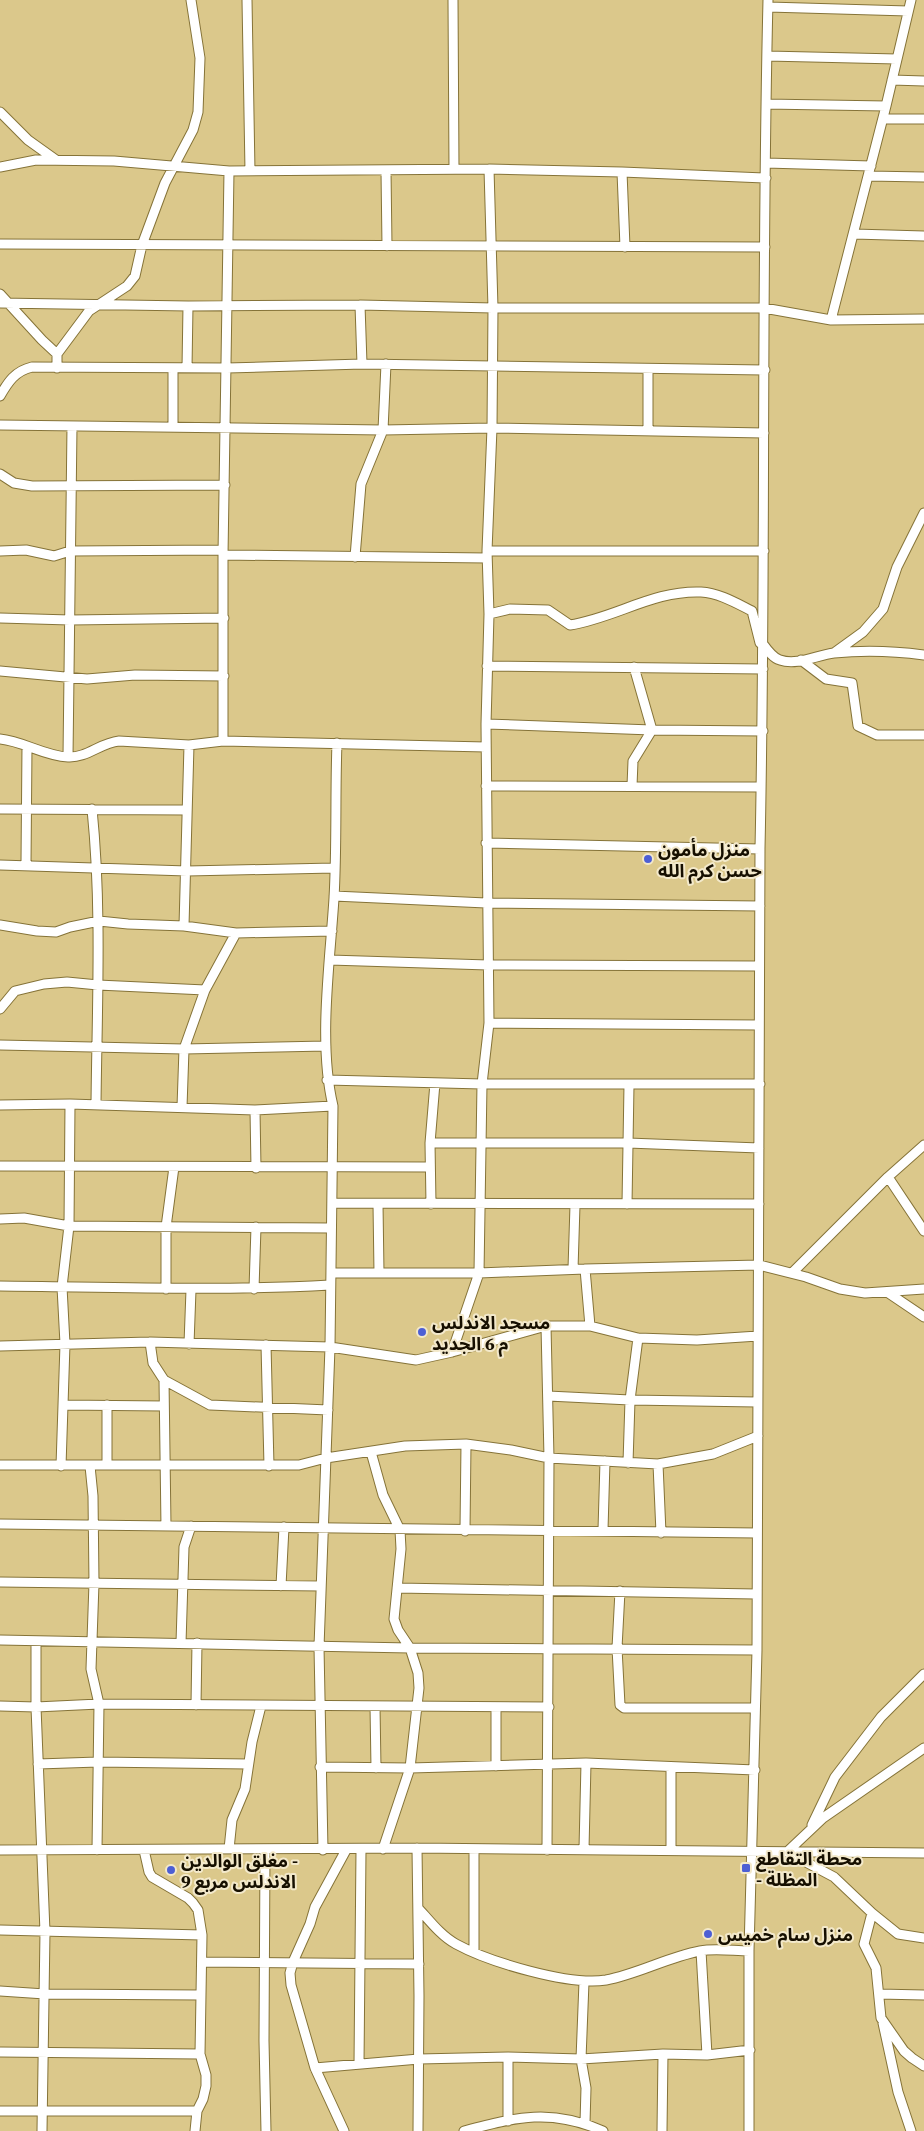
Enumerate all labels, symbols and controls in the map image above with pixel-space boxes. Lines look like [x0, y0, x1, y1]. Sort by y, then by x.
place label: منزل مأمون حسن كرم الله [658, 837, 762, 884]
marker: منزل مأمون حسن كرم الله [642, 853, 654, 865]
place label: مسجد الاندلس م 6 الجديد [432, 1310, 550, 1357]
marker: مسجد الاندلس م 6 الجديد [416, 1326, 428, 1338]
place label: محطة التقاطع - المظلة [756, 1846, 862, 1892]
place label: مغلق الوالدين - الاندلس مربع 9 [181, 1848, 298, 1895]
marker: محطة التقاطع - المظلة [740, 1862, 752, 1874]
marker: مغلق الوالدين - الاندلس مربع 9 [165, 1864, 177, 1876]
place label: منزل سام خميس [718, 1922, 853, 1948]
marker: منزل سام خميس [702, 1928, 714, 1940]

